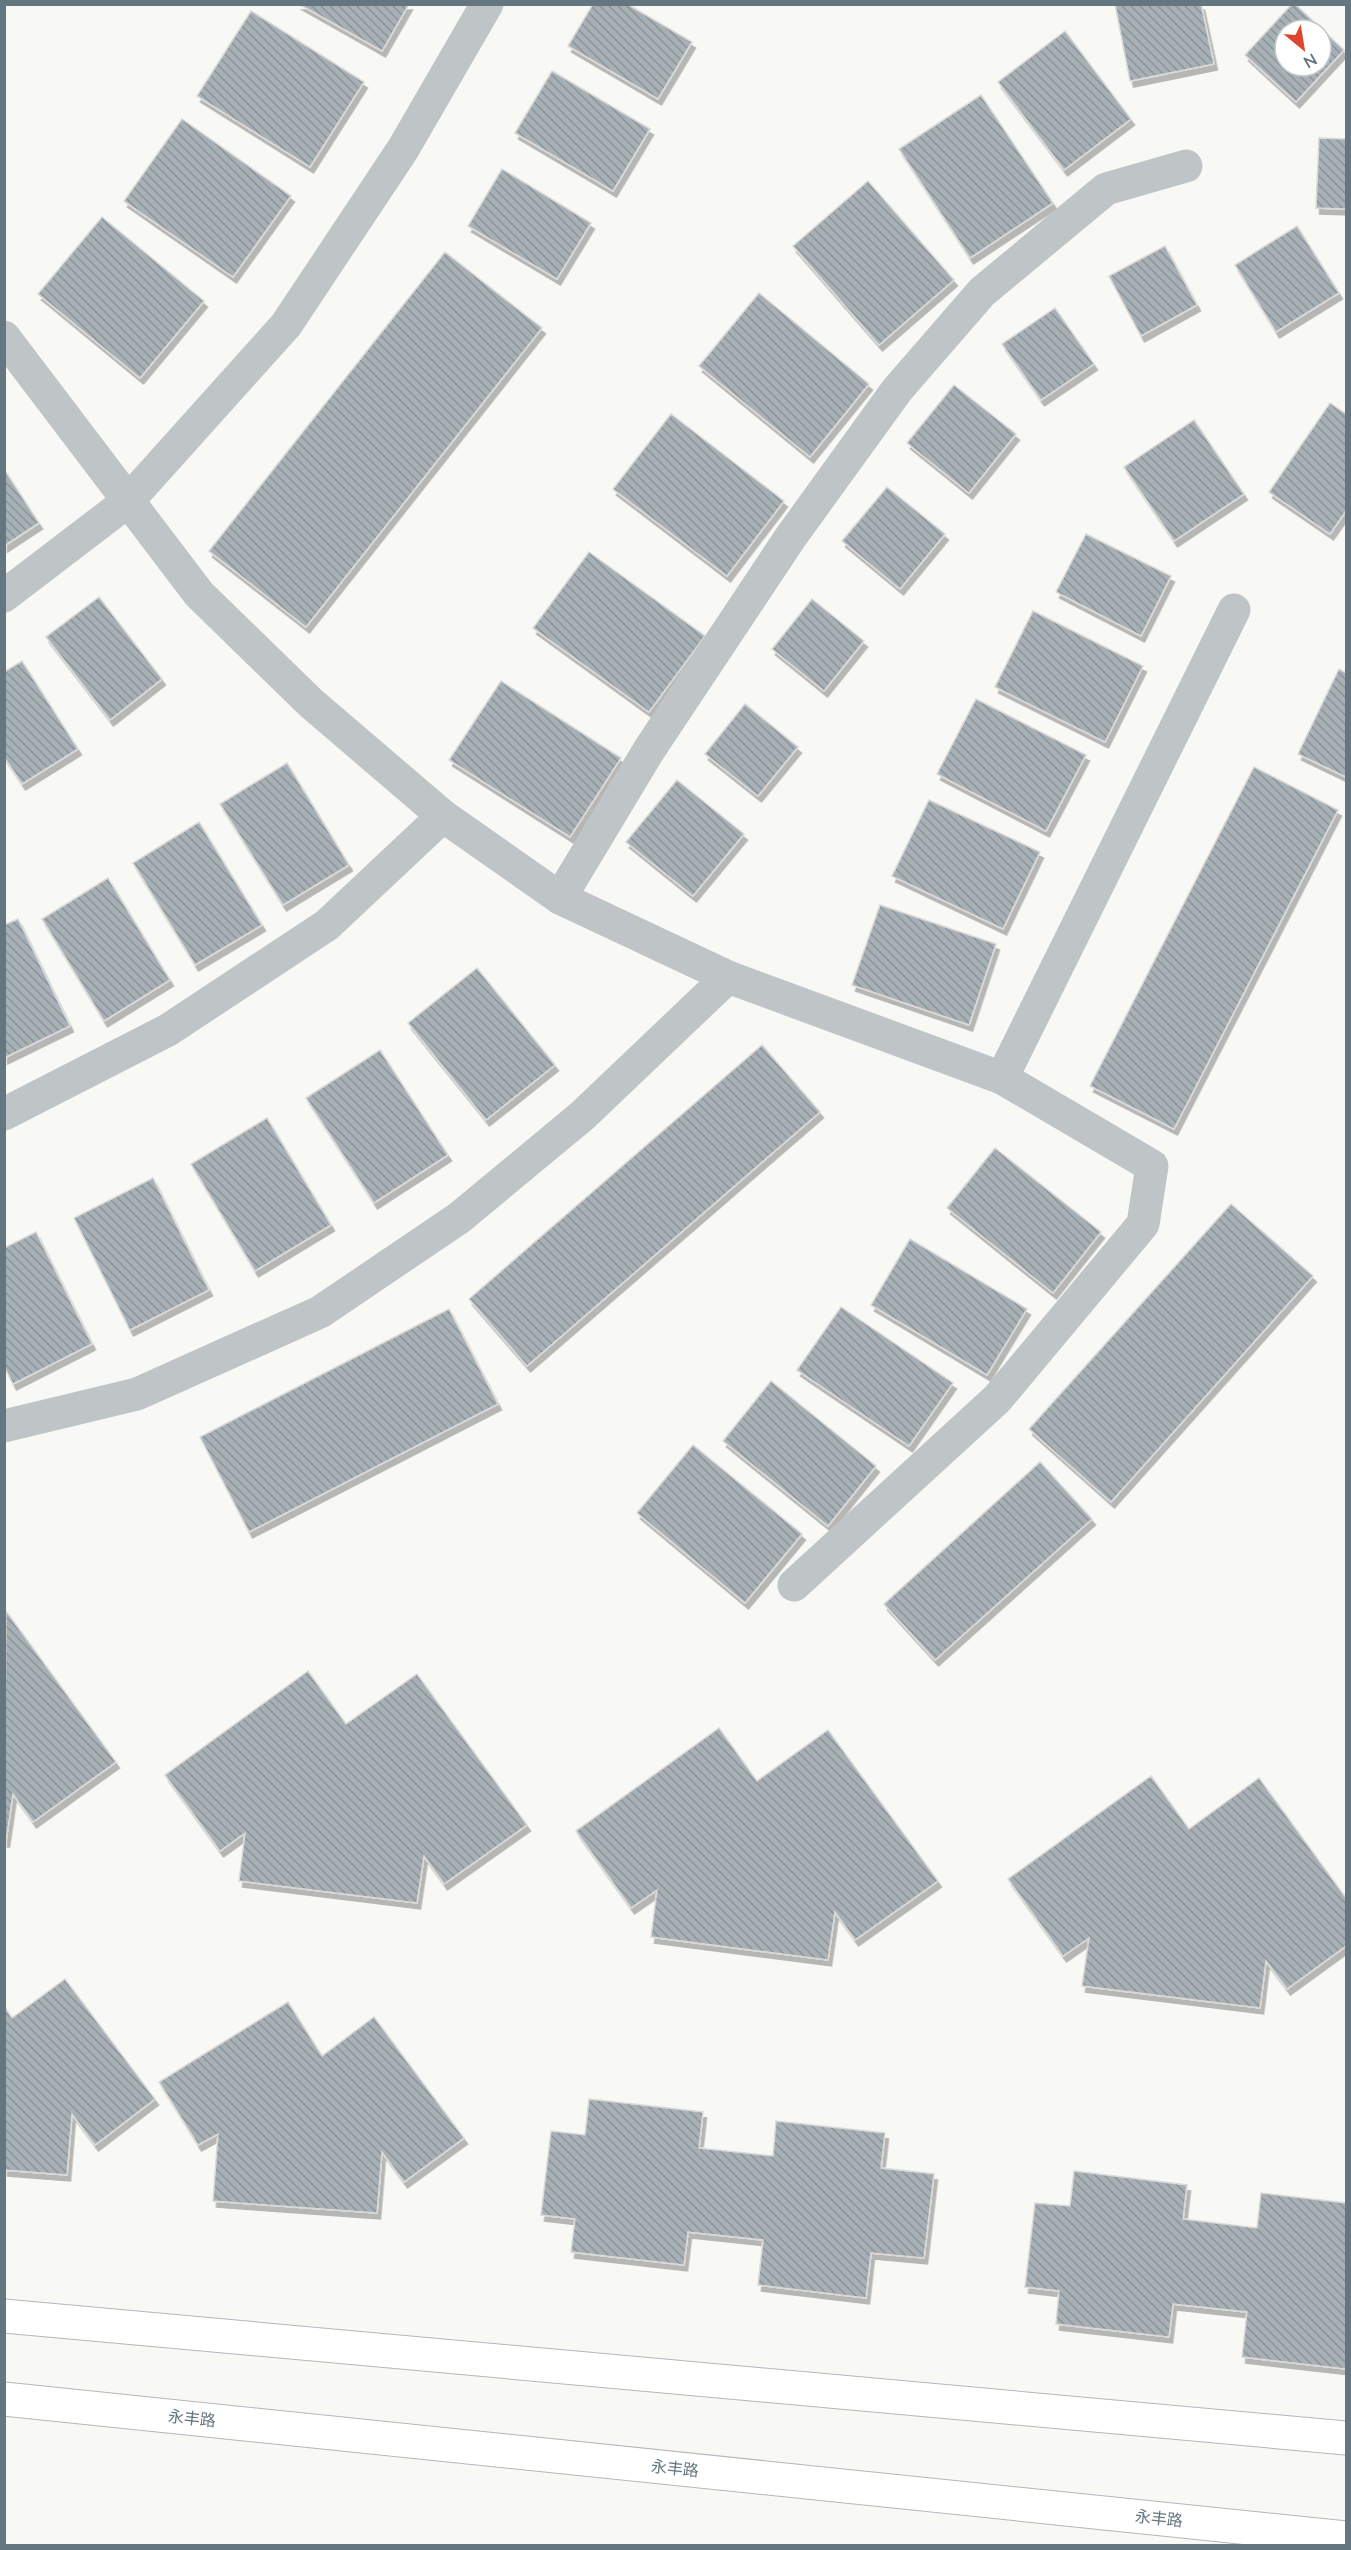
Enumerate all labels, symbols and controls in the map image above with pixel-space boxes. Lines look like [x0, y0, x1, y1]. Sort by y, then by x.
north arrow [1273, 18, 1333, 78]
text: N [1301, 50, 1321, 73]
street label: 永丰路 [167, 2406, 217, 2429]
street label: 永丰路 [650, 2456, 700, 2479]
street label: 永丰路 [1134, 2506, 1184, 2529]

